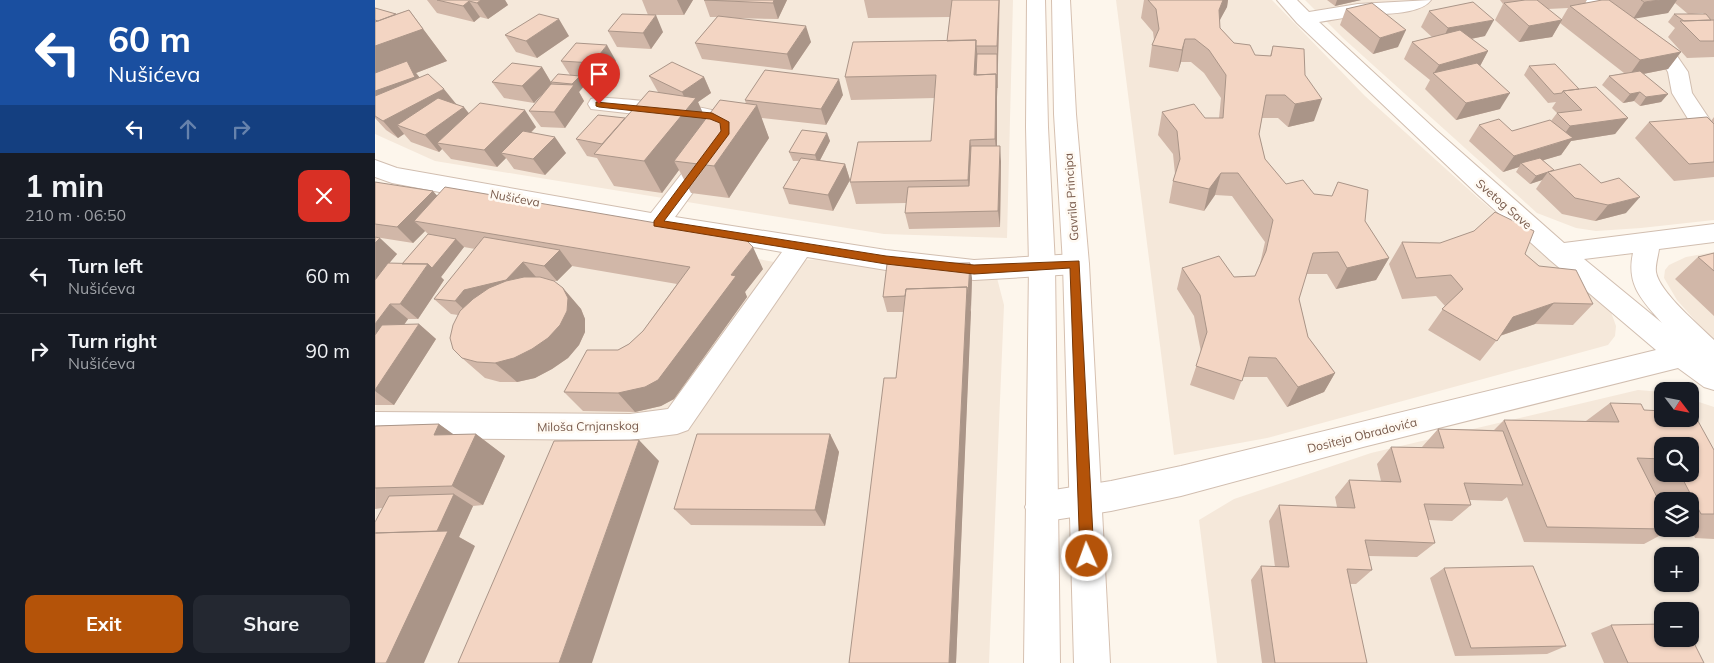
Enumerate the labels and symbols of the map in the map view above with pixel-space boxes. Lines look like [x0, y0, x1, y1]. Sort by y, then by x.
pin [578, 53, 620, 104]
street label: Gavrila Principa [1060, 153, 1082, 241]
street label: Svetog Save [1473, 176, 1535, 232]
street label: Nušićeva [489, 186, 541, 210]
north arrow [1654, 382, 1699, 428]
street label: Dositeja Obradovića [1305, 414, 1419, 456]
street label: Miloša Crnjanskog [537, 418, 639, 434]
position arrow [1060, 529, 1112, 581]

